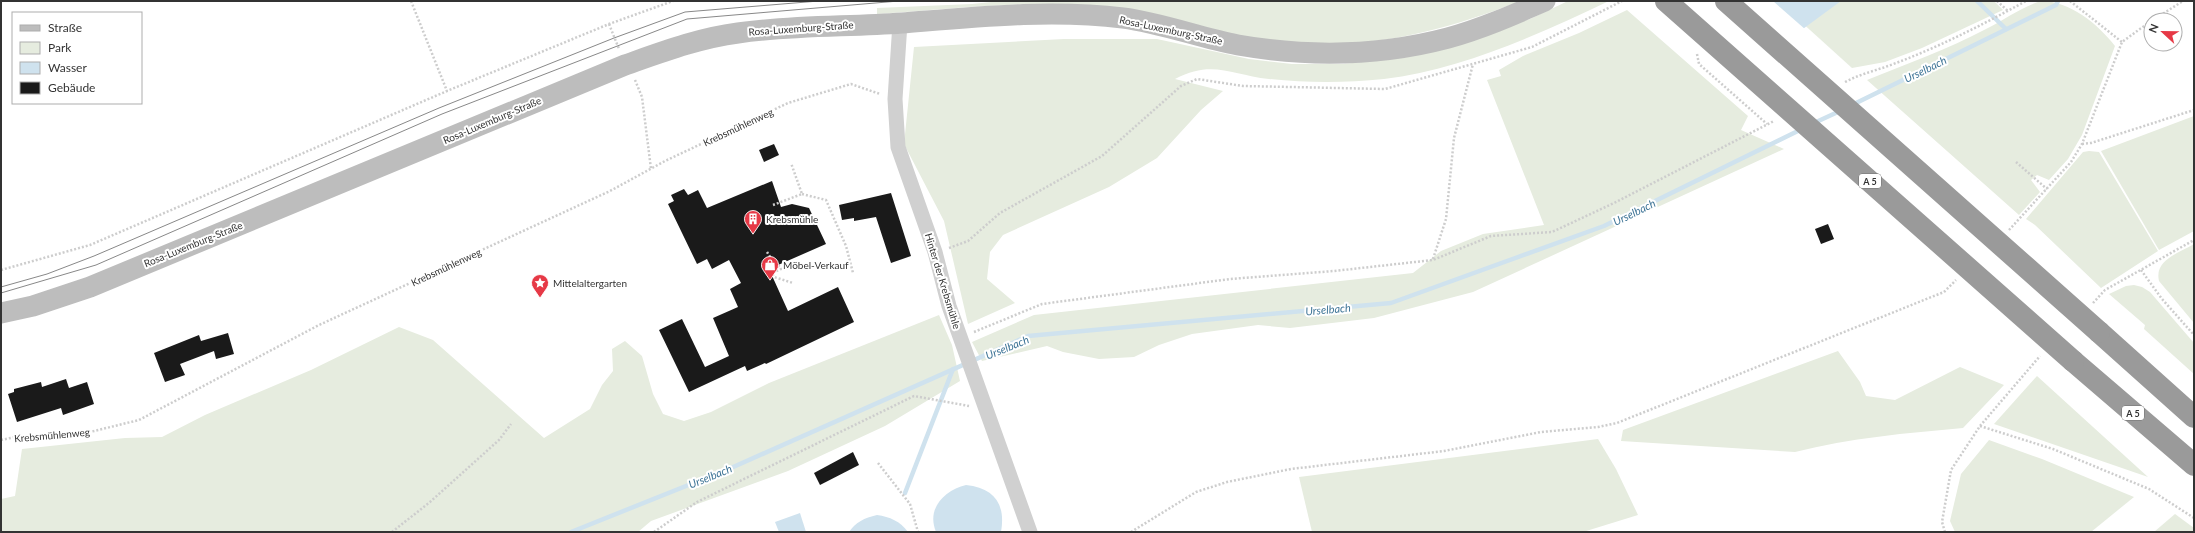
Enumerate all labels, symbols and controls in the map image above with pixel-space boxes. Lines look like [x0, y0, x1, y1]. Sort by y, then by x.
legend [12, 12, 142, 104]
north arrow [2143, 12, 2183, 52]
street label: Rosa-Luxemburg-Straße [1118, 13, 1224, 47]
street label: Rosa-Luxemburg-Straße [748, 18, 854, 38]
text: Straße [48, 20, 82, 35]
text: N [2146, 22, 2161, 34]
text: Park [48, 40, 72, 55]
water label: Urselbach [1902, 53, 1948, 85]
text: Wasser [48, 60, 87, 75]
text: Gebäude [48, 80, 95, 95]
street label: Rosa-Luxemburg-Straße [441, 94, 543, 146]
street label: Krebsmühlenweg [701, 105, 775, 149]
road number: A 5 [1859, 174, 1881, 188]
water label: Urselbach [1611, 196, 1657, 228]
building icon: Krebsmühle [743, 209, 763, 234]
place label: Krebsmühle [766, 213, 818, 225]
street label: Rosa-Luxemburg-Straße [142, 219, 244, 269]
street label: Hinter der Krebsmühle [923, 232, 963, 330]
street label: Krebsmühlenweg [409, 245, 483, 289]
shop icon: Möbel-Verkauf [760, 255, 780, 280]
place label: Möbel-Verkauf [783, 259, 849, 271]
place icon: Mittelaltergarten [530, 273, 550, 298]
place label: Mittelaltergarten [553, 277, 627, 289]
water label: Urselbach [1305, 301, 1351, 317]
water label: Urselbach [983, 332, 1031, 362]
road number: A 5 [2122, 406, 2144, 420]
street label: Krebsmühlenweg [14, 426, 90, 444]
water label: Urselbach [686, 461, 734, 491]

